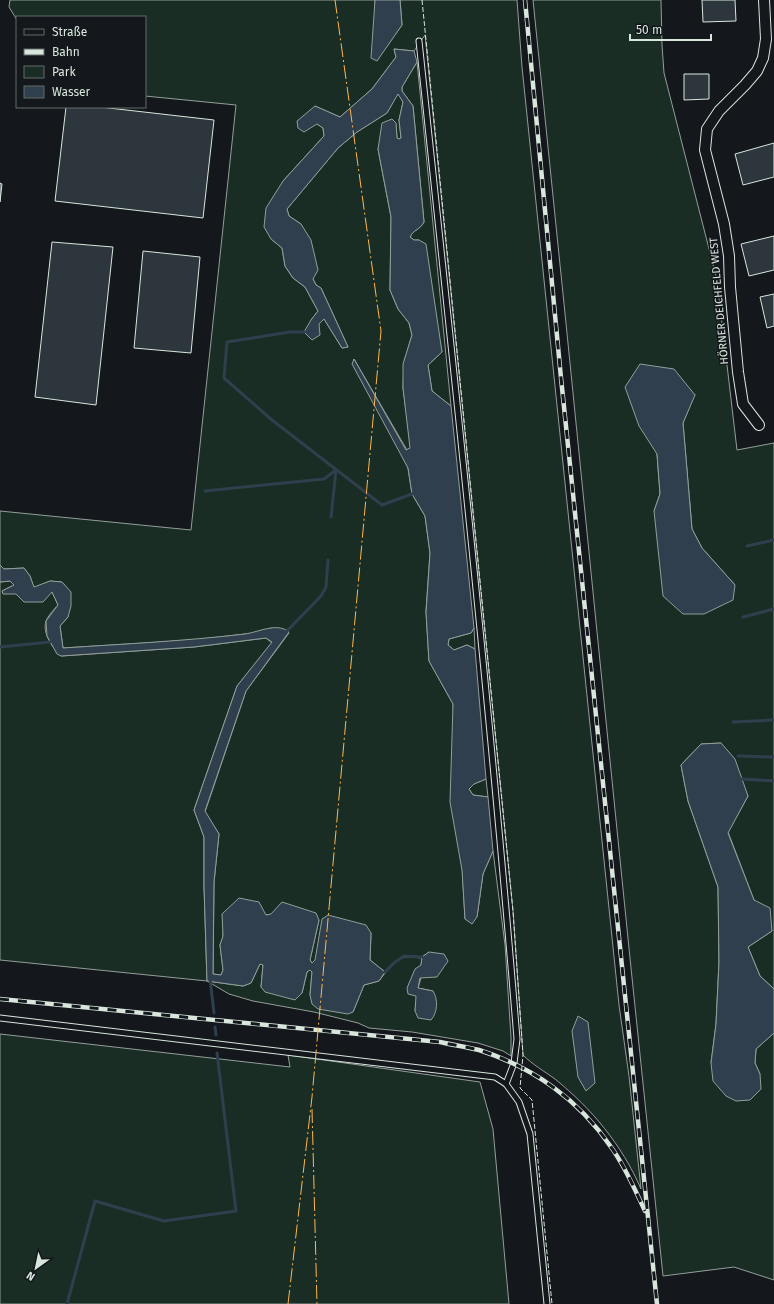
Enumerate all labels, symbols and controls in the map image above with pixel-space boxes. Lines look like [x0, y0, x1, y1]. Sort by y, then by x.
legend [16, 16, 146, 108]
scale bar [630, 16, 711, 42]
text: 50 m [636, 23, 662, 37]
text: Straße [52, 25, 87, 39]
text: Bahn [52, 45, 80, 59]
text: Park [52, 65, 76, 79]
text: Wasser [52, 85, 91, 99]
street label: HÖRNER DEICHFELD WEST [706, 237, 731, 365]
north arrow [16, 1248, 56, 1288]
text: N [24, 1269, 37, 1283]

